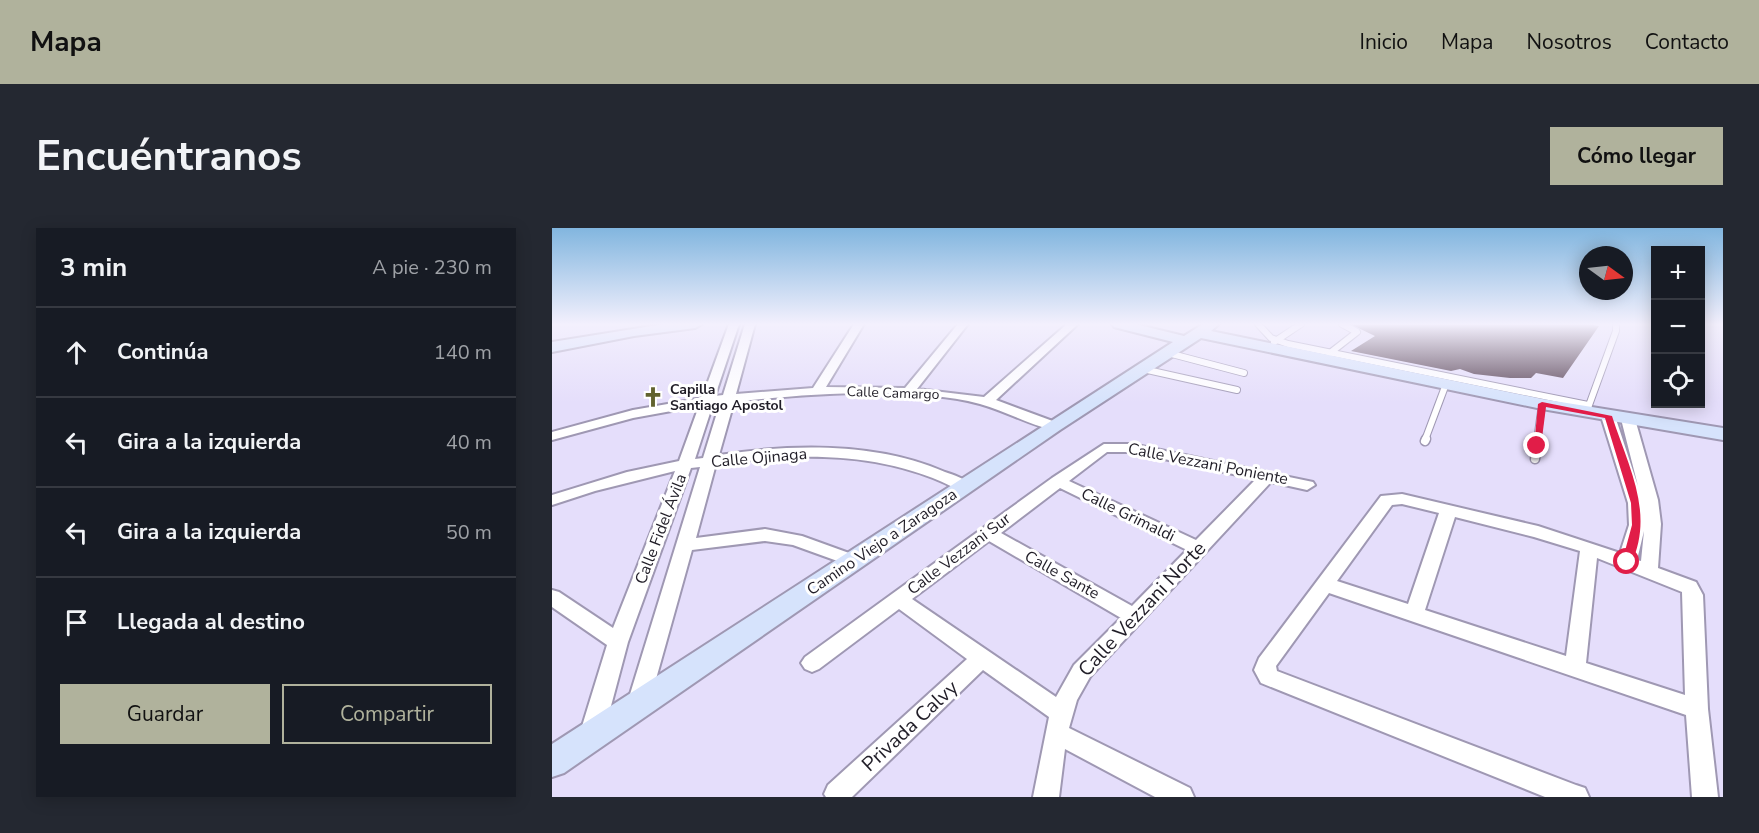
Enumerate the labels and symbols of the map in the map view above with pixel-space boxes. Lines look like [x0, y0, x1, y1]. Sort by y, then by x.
north arrow [1579, 246, 1633, 300]
place label: Capilla Santiago Apostol [670, 380, 784, 415]
street label: Calle Camargo [846, 382, 940, 404]
church icon: Capilla Santiago Apostol [641, 385, 665, 409]
route end [1523, 432, 1549, 458]
street label: Calle Vezzani Poniente [1126, 438, 1290, 490]
street label: Calle Ojinaga [710, 443, 808, 473]
street label: Calle Fidel Ávila [630, 471, 692, 587]
street label: Camino Viejo a Zaragoza [802, 483, 962, 601]
street label: Calle Grimaldi [1077, 483, 1179, 547]
street label: Calle Vezzani Sur [903, 508, 1015, 600]
street label: Calle Vezzani Norte [1072, 536, 1212, 682]
street label: Calle Sante [1021, 545, 1103, 605]
route start [1613, 548, 1639, 574]
street label: Privada Calvy [856, 674, 965, 778]

